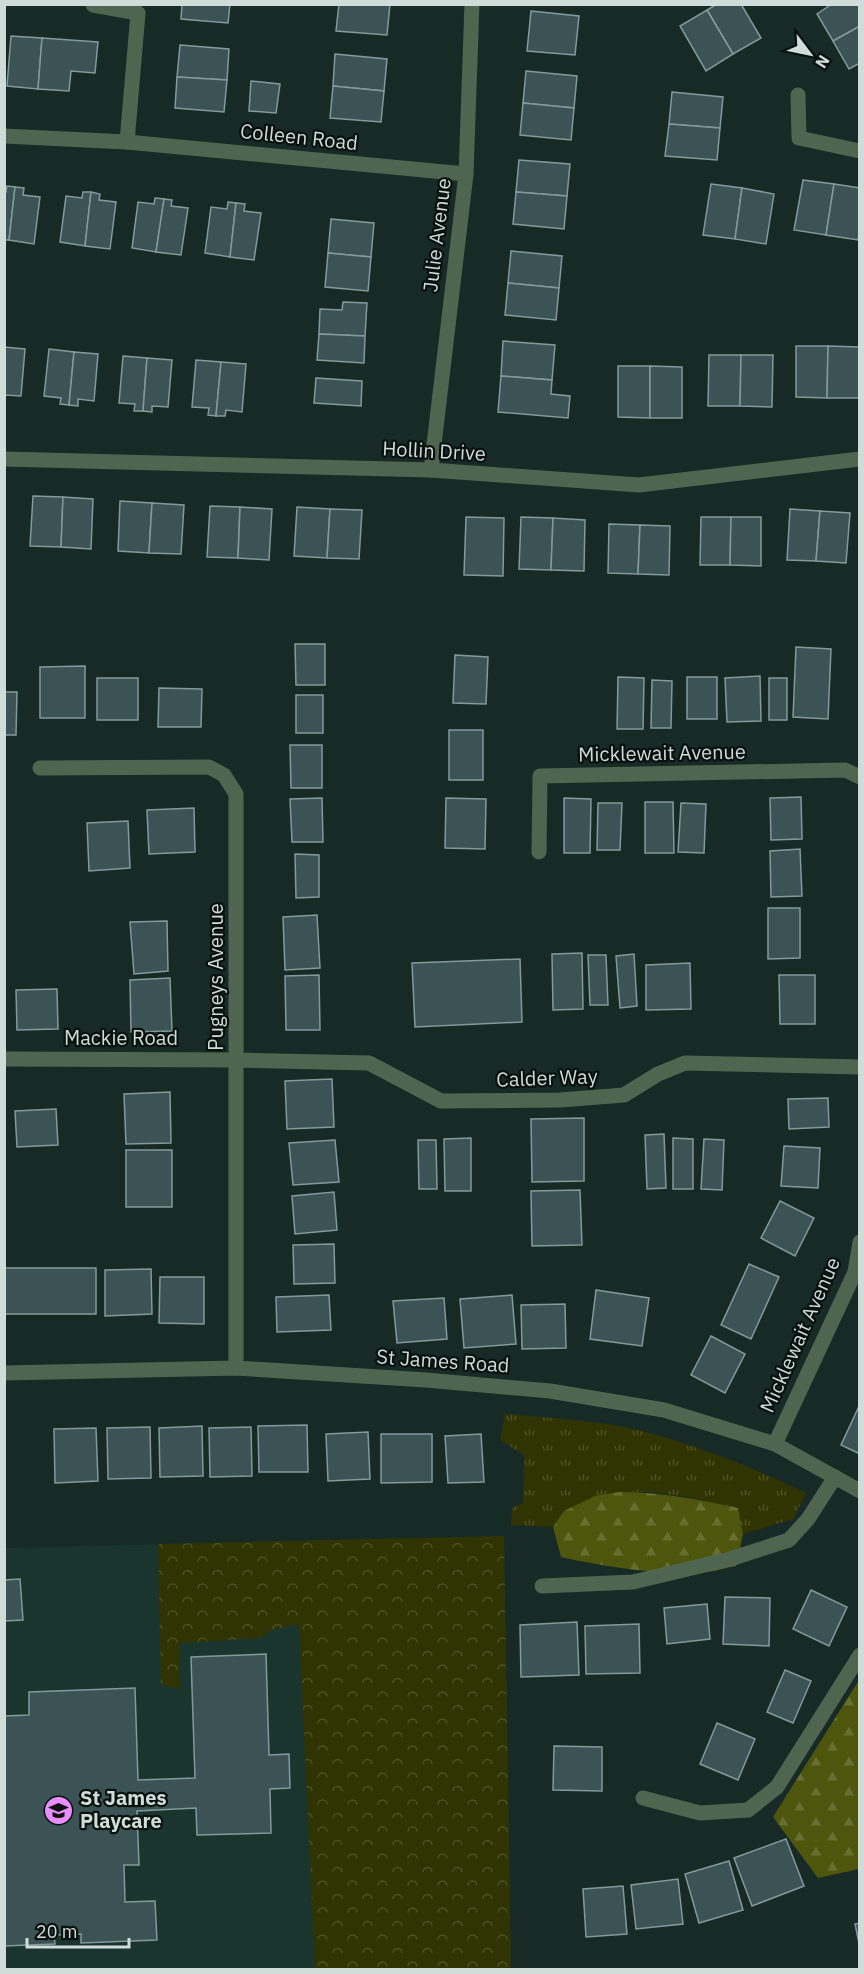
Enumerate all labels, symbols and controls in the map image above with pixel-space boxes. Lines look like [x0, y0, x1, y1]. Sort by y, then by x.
north arrow [780, 24, 840, 84]
text: N [811, 52, 834, 72]
street label: Colleen Road [239, 117, 359, 156]
street label: Julie Avenue [416, 176, 457, 293]
street label: Hollin Drive [382, 434, 486, 467]
street label: Micklewait Avenue [578, 738, 746, 767]
street label: Pugneys Avenue [202, 903, 229, 1051]
street label: Mackie Road [64, 1024, 178, 1051]
street label: Calder Way [496, 1062, 598, 1093]
street label: Micklewait Avenue [753, 1253, 846, 1417]
street label: St James Road [376, 1342, 510, 1379]
place label: St James Playcare [80, 1784, 167, 1834]
school or university icon: St James Playcare [43, 1794, 75, 1826]
scale bar [27, 1911, 129, 1949]
text: 20 m [36, 1920, 78, 1943]

